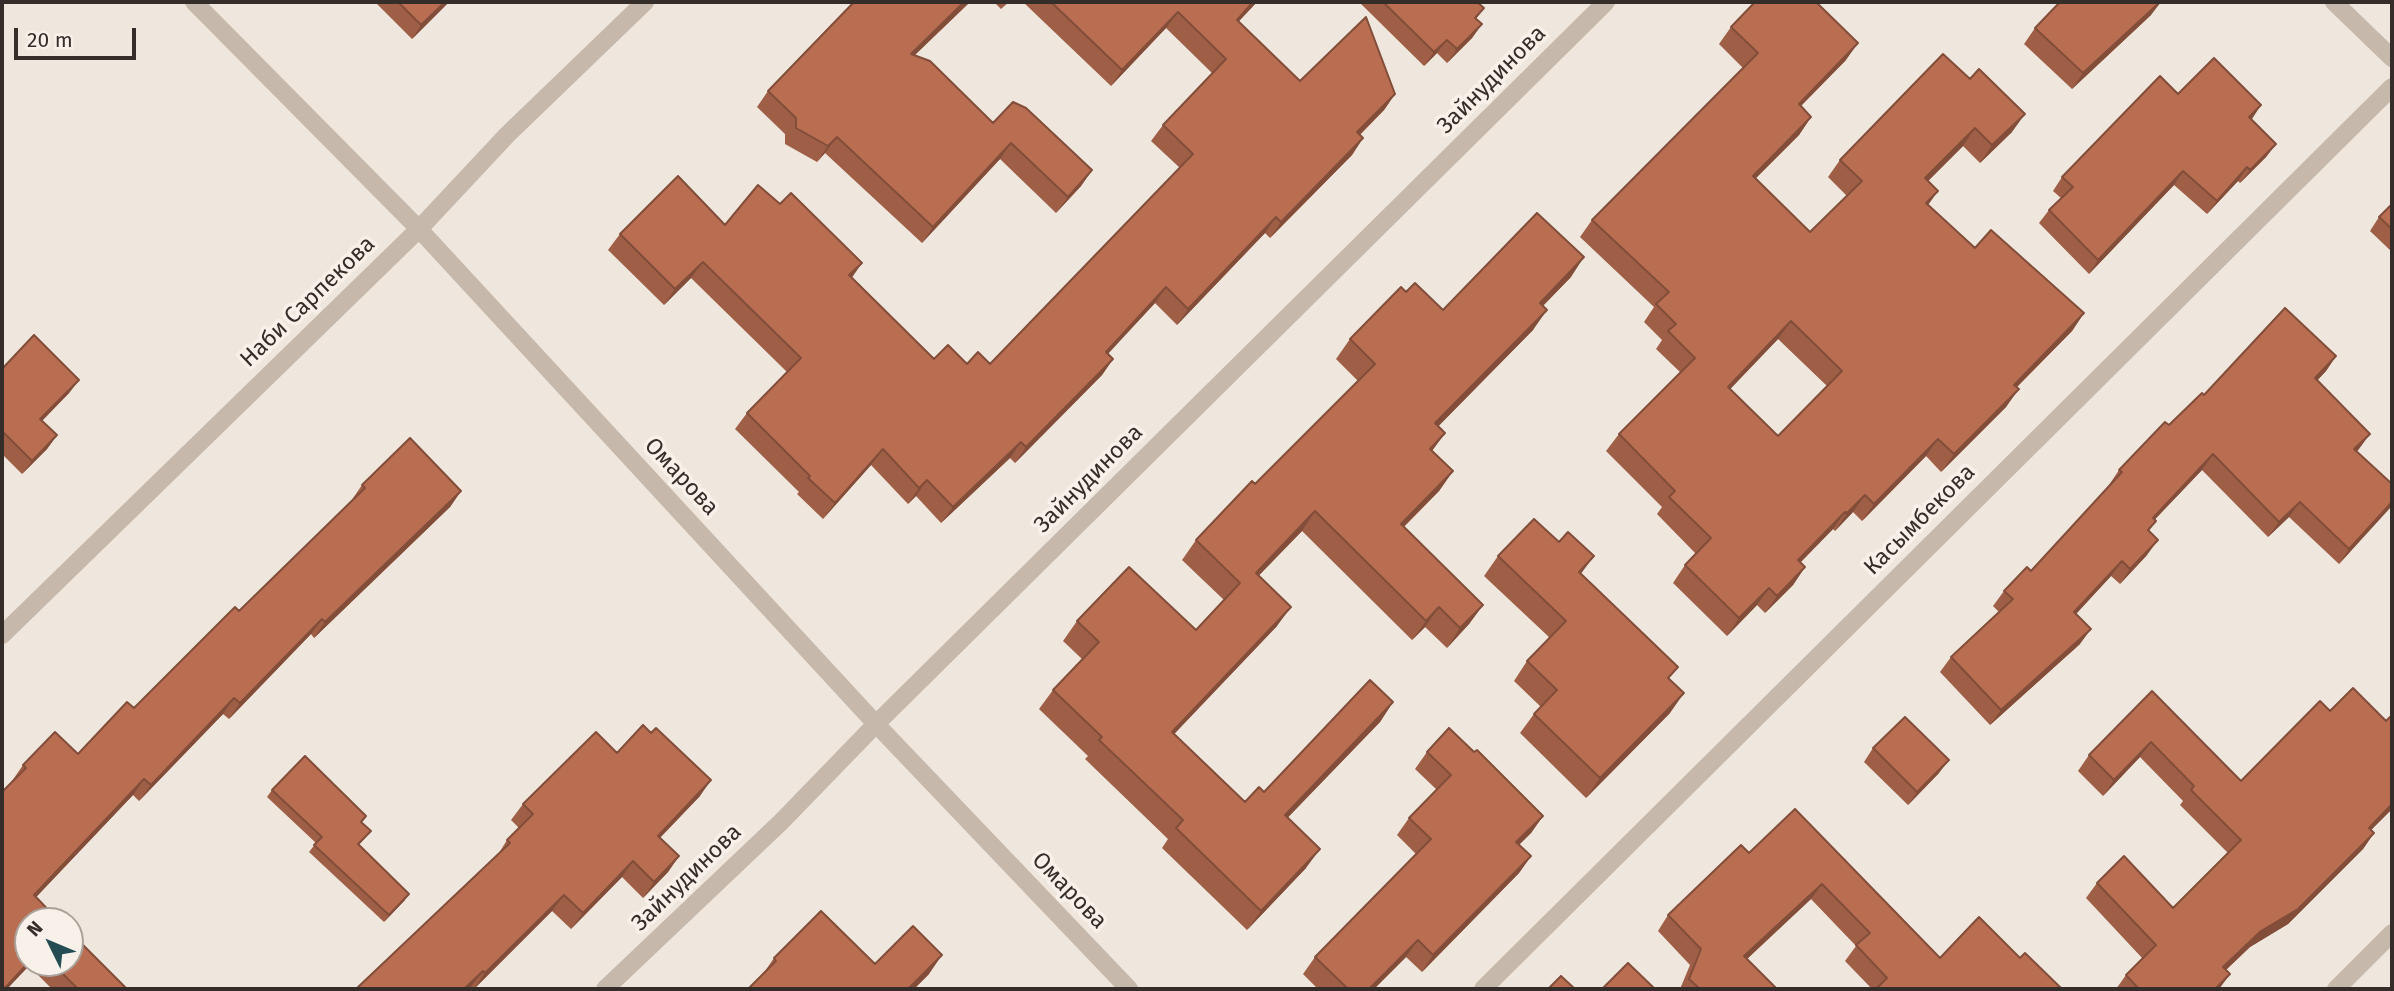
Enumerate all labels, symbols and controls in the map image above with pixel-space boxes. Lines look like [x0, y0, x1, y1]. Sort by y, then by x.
scale bar [18, 14, 140, 58]
street label: Зайнудинова [1432, 20, 1552, 140]
text: 20 m [27, 27, 73, 53]
street label: Наби Сарпекова [235, 231, 381, 373]
street label: Зайнудинова [1029, 419, 1149, 539]
street label: Омарова [638, 432, 724, 522]
street label: Касымбекова [1859, 459, 1981, 581]
street label: Зайнудинова [626, 819, 748, 937]
street label: Омарова [1026, 847, 1112, 935]
north arrow [14, 907, 84, 977]
text: N [22, 916, 47, 941]

